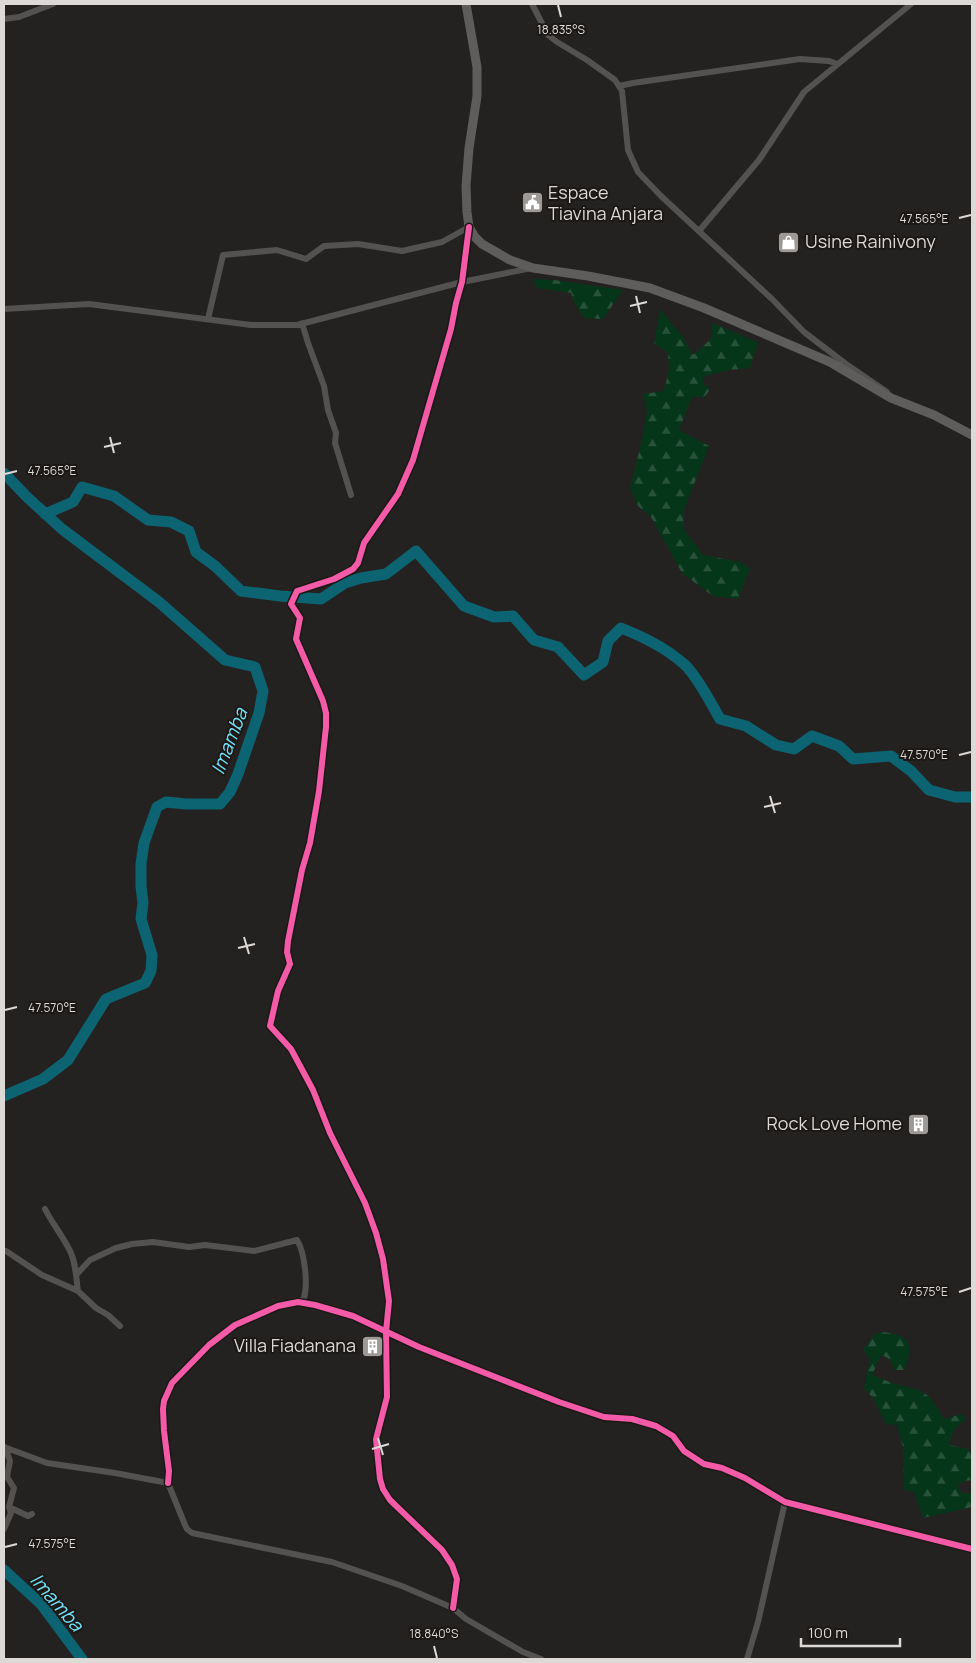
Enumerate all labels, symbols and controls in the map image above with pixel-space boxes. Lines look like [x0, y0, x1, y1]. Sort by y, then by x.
text: 18.835°S [537, 21, 585, 38]
place label: Espace Tiavina Anjara [548, 180, 663, 225]
public building icon: Espace Tiavina Anjara [520, 191, 544, 215]
text: 47.565°E [900, 210, 949, 227]
place label: Usine Rainivony [805, 229, 936, 253]
shop icon: Usine Rainivony [777, 230, 801, 254]
text: 47.565°E [28, 462, 77, 479]
water label: Imamba [204, 703, 254, 778]
text: 47.570°E [900, 746, 948, 763]
text: 47.570°E [28, 999, 76, 1016]
place label: Rock Love Home [766, 1111, 902, 1135]
building icon: Rock Love Home [906, 1112, 930, 1136]
text: 47.575°E [900, 1283, 948, 1300]
place label: Villa Fiadanana [234, 1333, 356, 1357]
building icon: Villa Fiadanana [360, 1334, 384, 1358]
text: 47.575°E [28, 1535, 76, 1552]
water label: Imamba [25, 1567, 90, 1638]
scale bar [801, 1616, 900, 1648]
text: 100 m [808, 1622, 848, 1643]
text: 18.840°S [410, 1625, 458, 1642]

